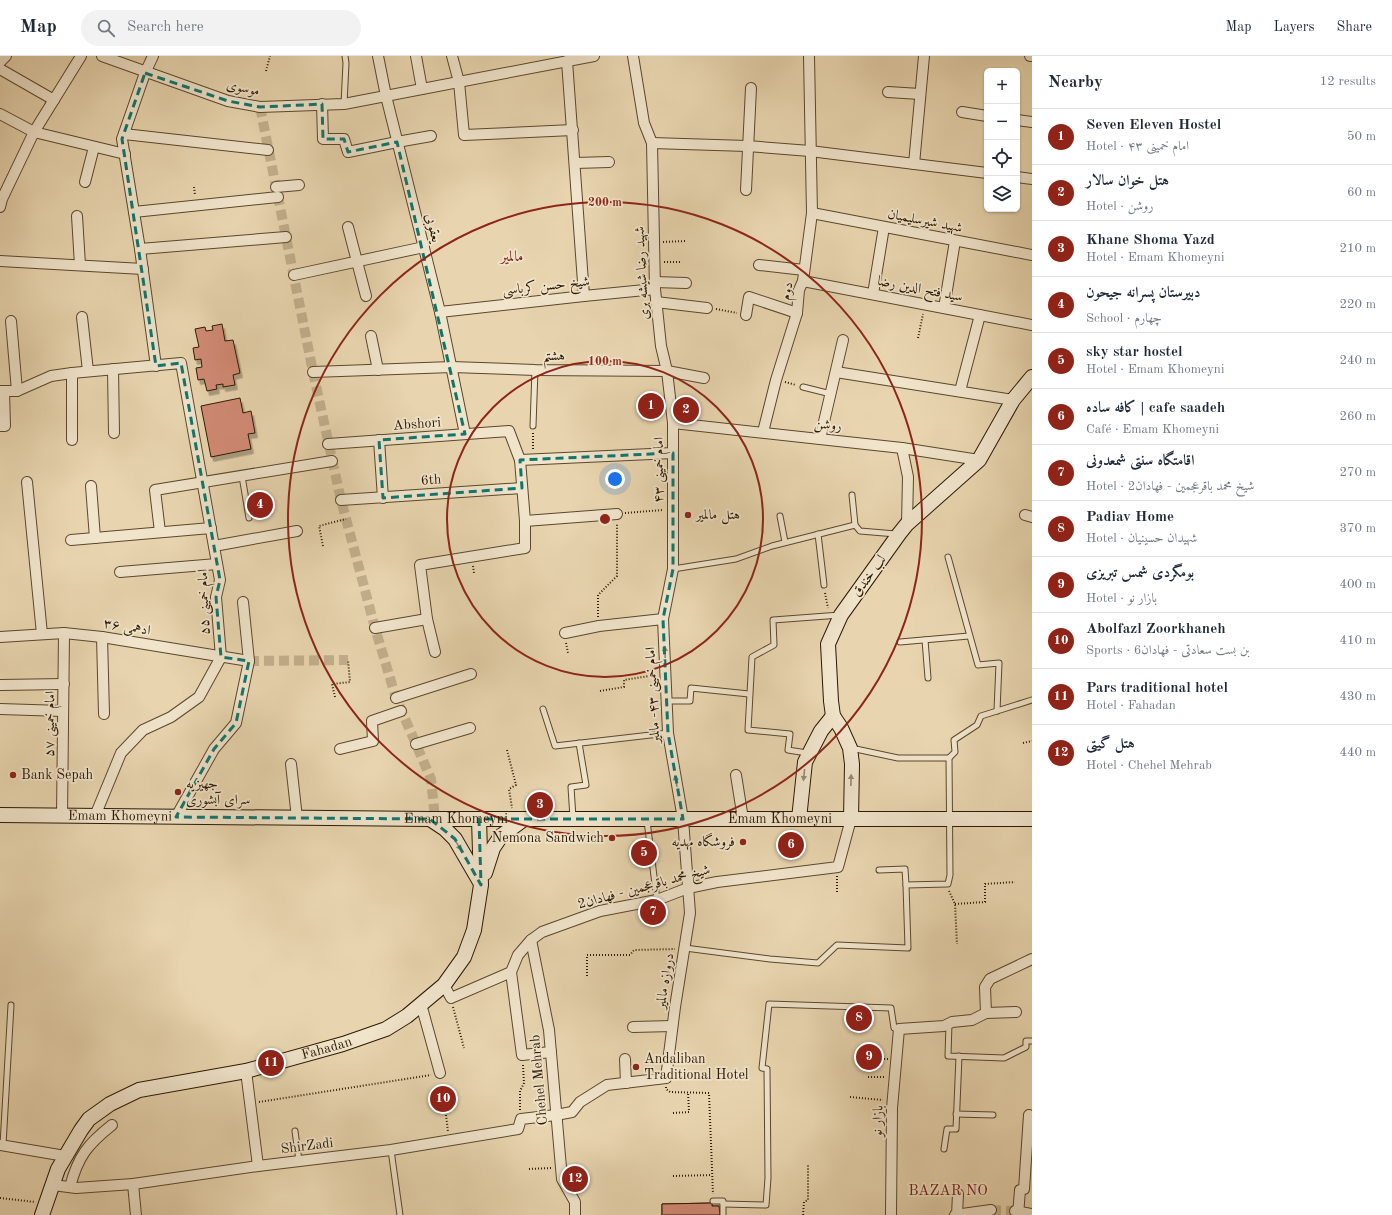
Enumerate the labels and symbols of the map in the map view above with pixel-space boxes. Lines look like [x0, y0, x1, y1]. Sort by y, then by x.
street label: موسوی [225, 78, 261, 99]
text: 200 m [588, 197, 622, 209]
street label: شهید شیرسلیمیان [886, 207, 964, 237]
street label: یعقوبی [421, 212, 444, 246]
street label: شهید رضا شیشه بری [633, 226, 653, 320]
district label: مالمیر [499, 250, 523, 265]
street label: شیخ حسن کرباسی [502, 273, 591, 303]
street label: سید فتح الدین رضا [875, 274, 964, 309]
street label: دوم [779, 281, 800, 302]
street label: هشتم [543, 349, 565, 369]
text: 100 m [588, 356, 622, 368]
pin: 1 [638, 391, 664, 421]
pin: 2 [673, 395, 699, 425]
street label: Abshori [393, 415, 442, 433]
street label: روشن [813, 417, 843, 435]
street label: امام خمینی ۴۳ [652, 437, 671, 503]
your location [605, 469, 625, 489]
street label: 6th [420, 472, 442, 488]
pin: 4 [247, 490, 273, 520]
place label: هتل مالمير [694, 508, 740, 525]
marker: هتل مالمير [683, 510, 693, 520]
centre of rings [598, 512, 612, 526]
street label: لب خندق [849, 553, 890, 601]
street label: امام خمینی ۵۵ [196, 569, 217, 635]
street label: ادهمی ۳۶ [102, 616, 151, 640]
street label: امام خمینی ۴۳- مالمیر [643, 646, 668, 746]
one-way arrow [661, 646, 668, 658]
street label: امام خمینی ۵۷ [42, 691, 63, 757]
place label: Bank Sepah [21, 768, 94, 782]
one-way arrow [800, 769, 807, 781]
marker: Bank Sepah [8, 770, 18, 780]
one-way arrow [848, 774, 855, 786]
one-way arrow [673, 775, 679, 787]
place label: جهیزیه سرای آبشوری [186, 777, 250, 809]
marker: جهیزیه سرای آبشوری [173, 787, 183, 797]
pin: 3 [527, 790, 553, 820]
street label: Emam Khomeyni [68, 809, 172, 824]
street label: Emam Khomeyni [404, 812, 508, 826]
street label: Emam Khomeyni [728, 812, 832, 826]
pin: 6 [778, 830, 804, 860]
place label: Nemona Sandwich [491, 831, 604, 845]
place label: فروشگاه مهدیه [671, 832, 735, 851]
marker: Nemona Sandwich [607, 833, 617, 843]
marker: فروشگاه مهدیه [738, 837, 748, 847]
pin: 5 [631, 838, 657, 868]
one-way arrow [454, 840, 462, 850]
street label: شیخ محمد باقرعجمین - فهادان2 [576, 863, 713, 916]
pin: 7 [640, 897, 666, 927]
street label: دروازه مالمیر [653, 952, 677, 1012]
pin: 8 [846, 1003, 872, 1033]
street label: Fahadan [300, 1034, 354, 1062]
street label: Chehel Mehrab [528, 1034, 550, 1126]
pin: 9 [856, 1042, 882, 1072]
pin: 11 [258, 1048, 284, 1078]
place label: Andaliban Traditional Hotel [644, 1052, 749, 1082]
marker: Andaliban Traditional Hotel [631, 1062, 641, 1072]
pin: 10 [430, 1084, 456, 1114]
street label: بازار نو [870, 1105, 887, 1139]
street label: ShirZadi [280, 1136, 334, 1156]
pin: 12 [562, 1164, 588, 1194]
district label: BAZAR NO [908, 1184, 988, 1199]

